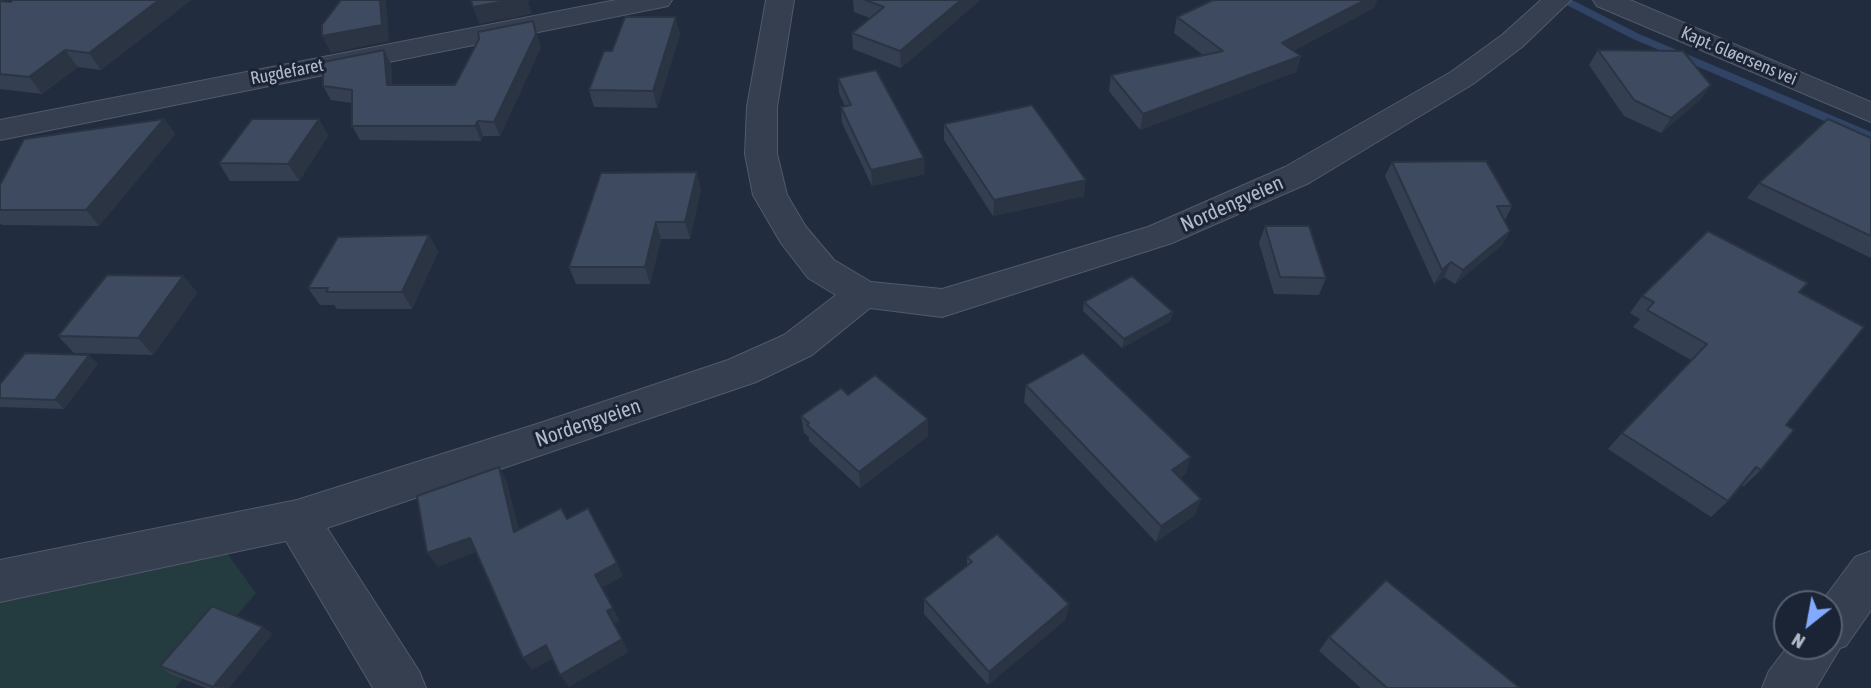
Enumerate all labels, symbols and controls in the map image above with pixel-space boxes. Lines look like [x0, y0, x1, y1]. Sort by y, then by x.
street label: Kapt. Gløersens vei [1678, 22, 1800, 90]
street label: Rugdefaret [249, 54, 325, 90]
street label: Nordengveien [1177, 170, 1287, 238]
street label: Nordengveien [532, 393, 644, 453]
north arrow [1773, 590, 1843, 660]
text: N [1788, 629, 1809, 654]

